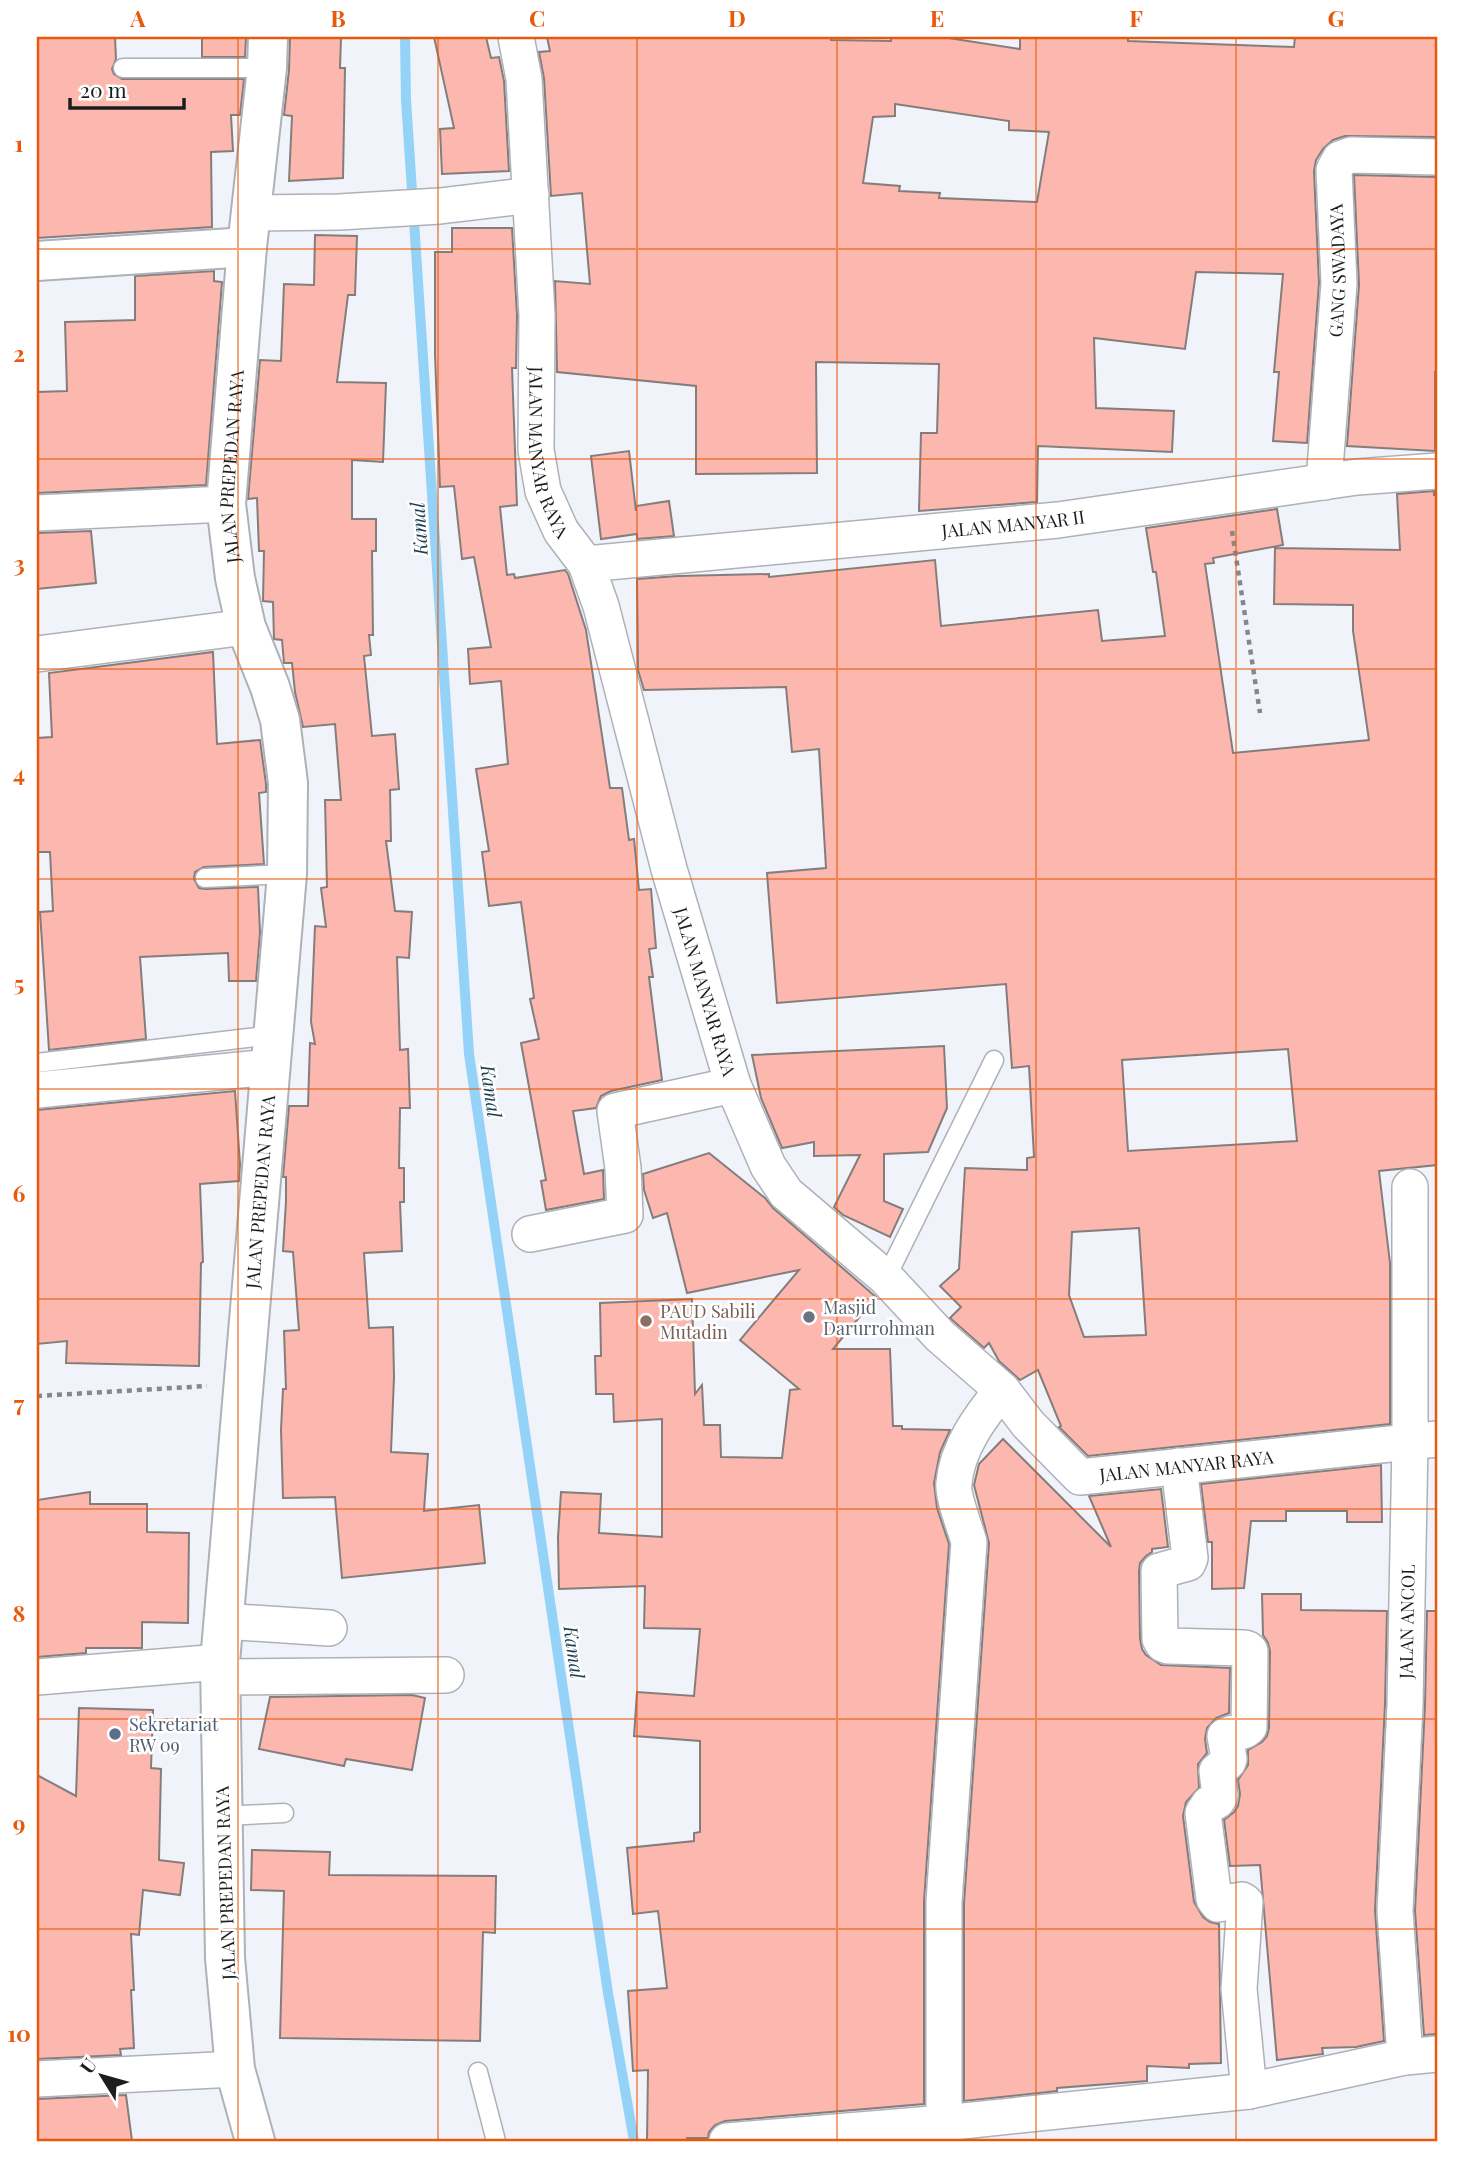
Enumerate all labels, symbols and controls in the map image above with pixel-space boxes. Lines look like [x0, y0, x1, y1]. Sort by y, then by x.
text: A [129, 2, 146, 33]
text: B [330, 2, 346, 33]
text: C [529, 2, 545, 33]
text: D [728, 2, 746, 33]
text: E [930, 2, 944, 33]
text: F [1129, 2, 1143, 33]
text: G [1328, 2, 1345, 33]
scale bar [70, 66, 184, 110]
text: 20 m [80, 75, 127, 103]
text: 1 [15, 127, 24, 158]
street label: GANG SWADAYA [1323, 203, 1351, 338]
text: 2 [13, 337, 25, 368]
street label: JALAN MANYAR RAYA [524, 365, 574, 543]
street label: JALAN PREPEDAN RAYA [214, 368, 249, 566]
water label: Kamal [403, 501, 433, 557]
street label: JALAN MANYAR II [939, 504, 1086, 543]
text: 3 [13, 547, 25, 578]
text: 4 [13, 757, 25, 788]
street label: JALAN MANYAR RAYA [669, 903, 742, 1079]
text: 5 [14, 967, 24, 998]
water label: Kamal [475, 1062, 509, 1120]
street label: JALAN PREPEDAN RAYA [240, 1093, 280, 1291]
text: 6 [13, 1177, 26, 1208]
place label: Masjid Darurrohman [823, 1295, 935, 1340]
place label: PAUD Sabili Mutadin [660, 1299, 755, 1344]
marker: Masjid Darurrohman [801, 1309, 817, 1325]
marker: PAUD Sabili Mutadin [638, 1313, 654, 1329]
text: 7 [14, 1387, 25, 1418]
street label: JALAN MANYAR RAYA [1097, 1444, 1275, 1487]
street label: JALAN ANCOL [1393, 1564, 1420, 1680]
text: 8 [13, 1597, 25, 1628]
water label: Kamal [558, 1623, 592, 1681]
place label: Sekretariat RW 09 [129, 1712, 219, 1757]
marker: Sekretariat RW 09 [107, 1726, 123, 1742]
street label: JALAN PREPEDAN RAYA [210, 1785, 240, 1981]
text: 9 [13, 1807, 25, 1838]
text: 10 [7, 2017, 31, 2048]
north arrow [66, 2042, 136, 2112]
text: U [73, 2052, 102, 2078]

